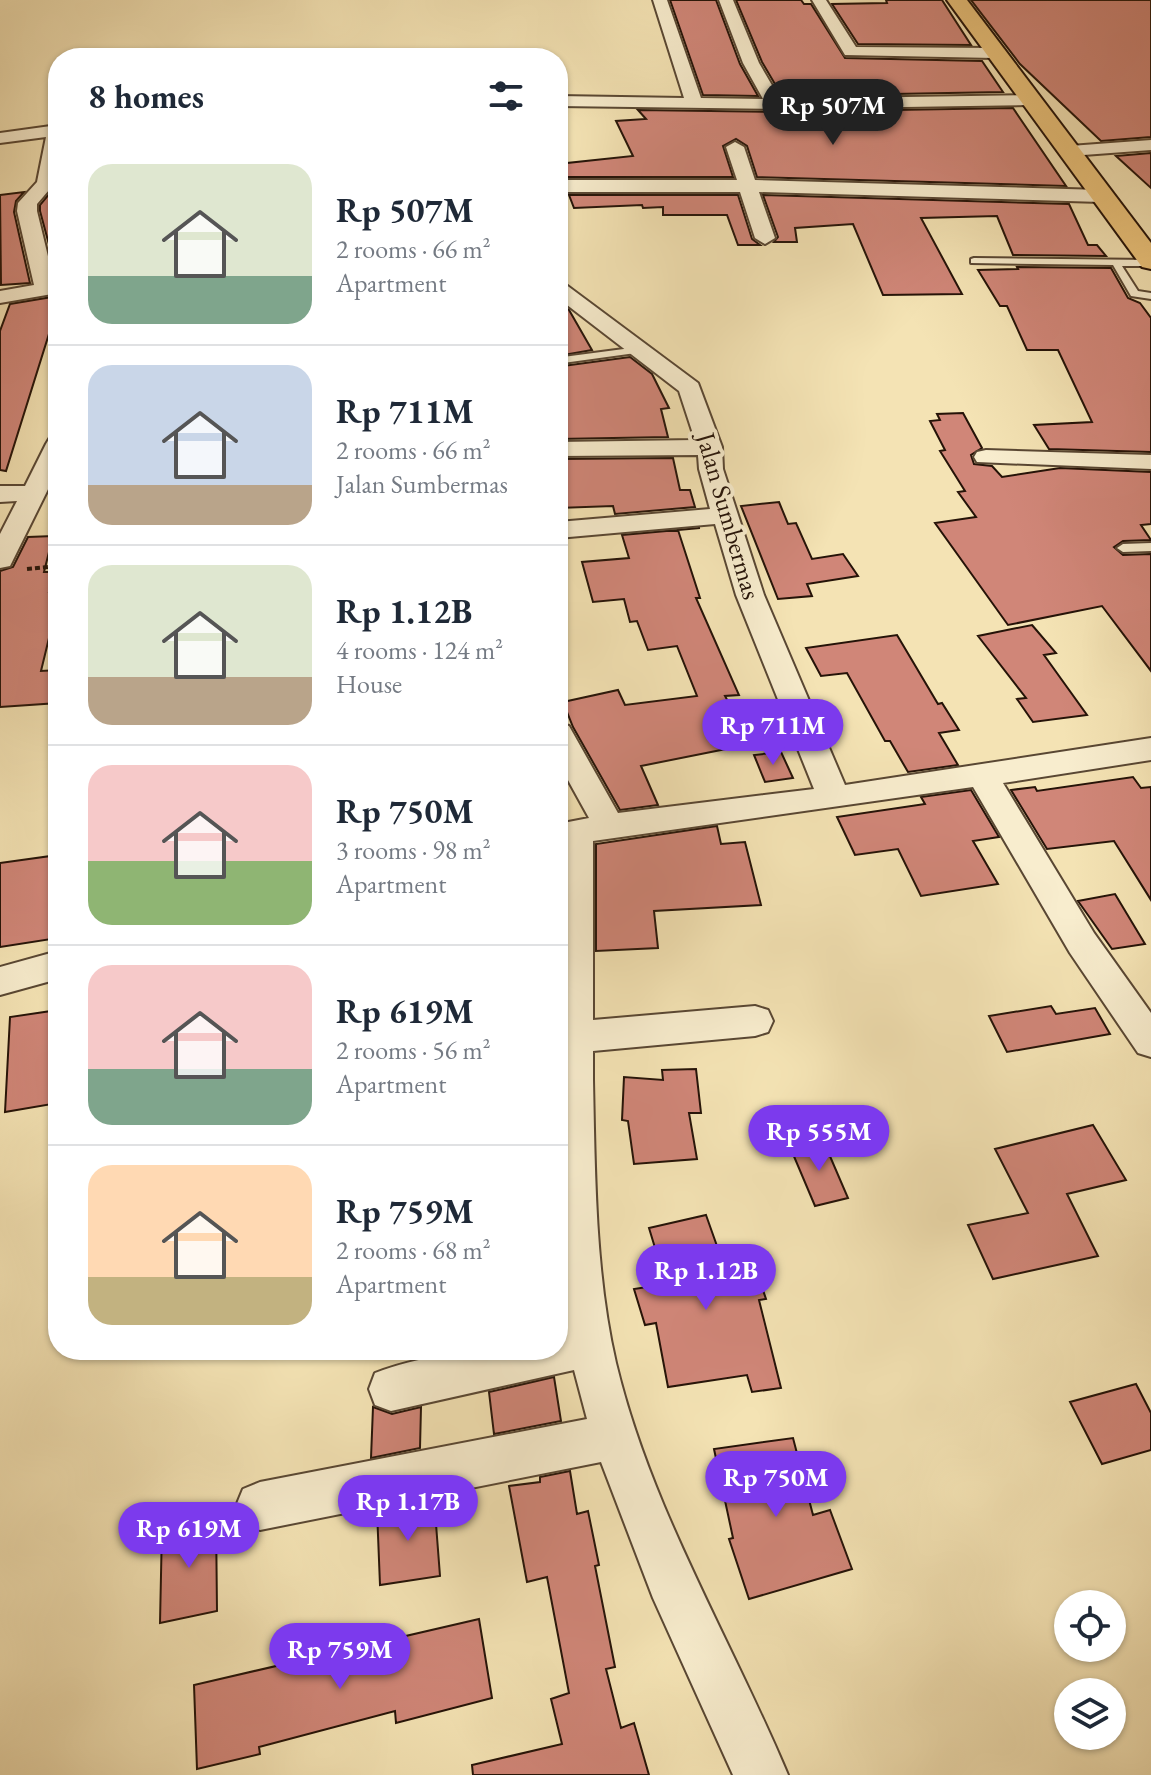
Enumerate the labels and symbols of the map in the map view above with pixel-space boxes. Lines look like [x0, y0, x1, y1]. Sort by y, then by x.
pin: Rp 507M [759, 79, 907, 147]
street label: Jalan Sumbermas [688, 427, 769, 603]
pin: Rp 711M [699, 699, 847, 767]
pin: Rp 555M [745, 1105, 893, 1173]
pin: Rp 1.12B [623, 1244, 789, 1312]
pin: Rp 750M [702, 1451, 850, 1519]
pin: Rp 1.17B [325, 1475, 491, 1543]
pin: Rp 619M [115, 1502, 263, 1570]
pin: Rp 759M [266, 1623, 414, 1691]

